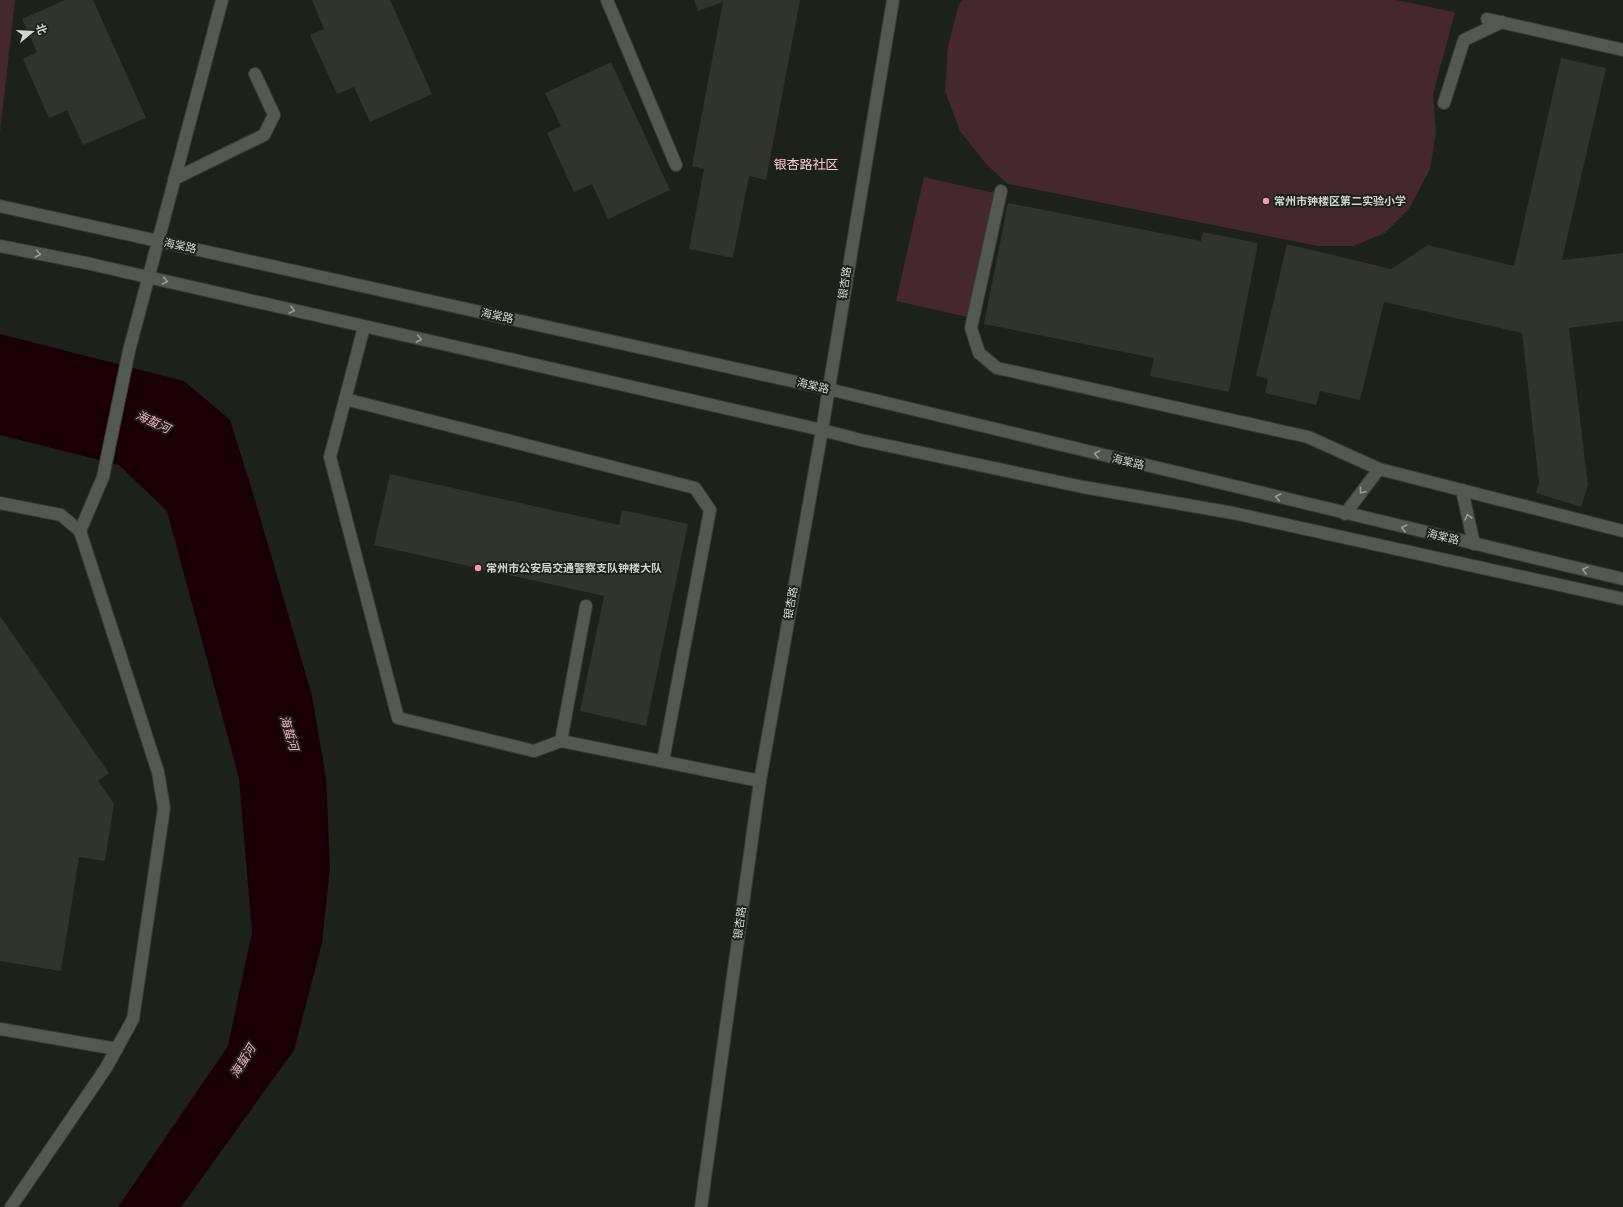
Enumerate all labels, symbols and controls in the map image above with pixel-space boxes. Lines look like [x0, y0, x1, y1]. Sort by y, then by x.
north arrow [12, 12, 52, 52]
text: 北 [33, 22, 49, 36]
district label: 银杏路社区 [773, 157, 839, 172]
place label: 常州市钟楼区第二实验小学 [1274, 195, 1406, 208]
marker: 常州市钟楼区第二实验小学 [1261, 196, 1271, 206]
street label: 海棠路 [163, 236, 197, 256]
one-way arrow [35, 249, 41, 257]
street label: 银杏路 [836, 266, 854, 300]
one-way arrow [162, 277, 168, 285]
one-way arrow [289, 306, 295, 314]
street label: 海棠路 [480, 306, 514, 326]
one-way arrow [416, 335, 422, 343]
street label: 海棠路 [795, 376, 831, 396]
water label: 海蜇河 [134, 408, 174, 437]
one-way arrow [1094, 450, 1101, 459]
street label: 海棠路 [1110, 452, 1146, 472]
one-way arrow [1360, 487, 1367, 494]
one-way arrow [1274, 494, 1281, 502]
one-way arrow [1465, 514, 1473, 520]
one-way arrow [1401, 524, 1407, 532]
street label: 海棠路 [1425, 527, 1461, 547]
place label: 常州市公安局交通警察支队钟楼大队 [486, 562, 662, 575]
marker: 常州市公安局交通警察支队钟楼大队 [473, 563, 483, 573]
one-way arrow [1582, 567, 1588, 575]
street label: 银杏路 [782, 586, 800, 620]
water label: 海蜇河 [277, 714, 302, 754]
street label: 银杏路 [731, 906, 749, 940]
water label: 海蜇河 [228, 1040, 260, 1080]

